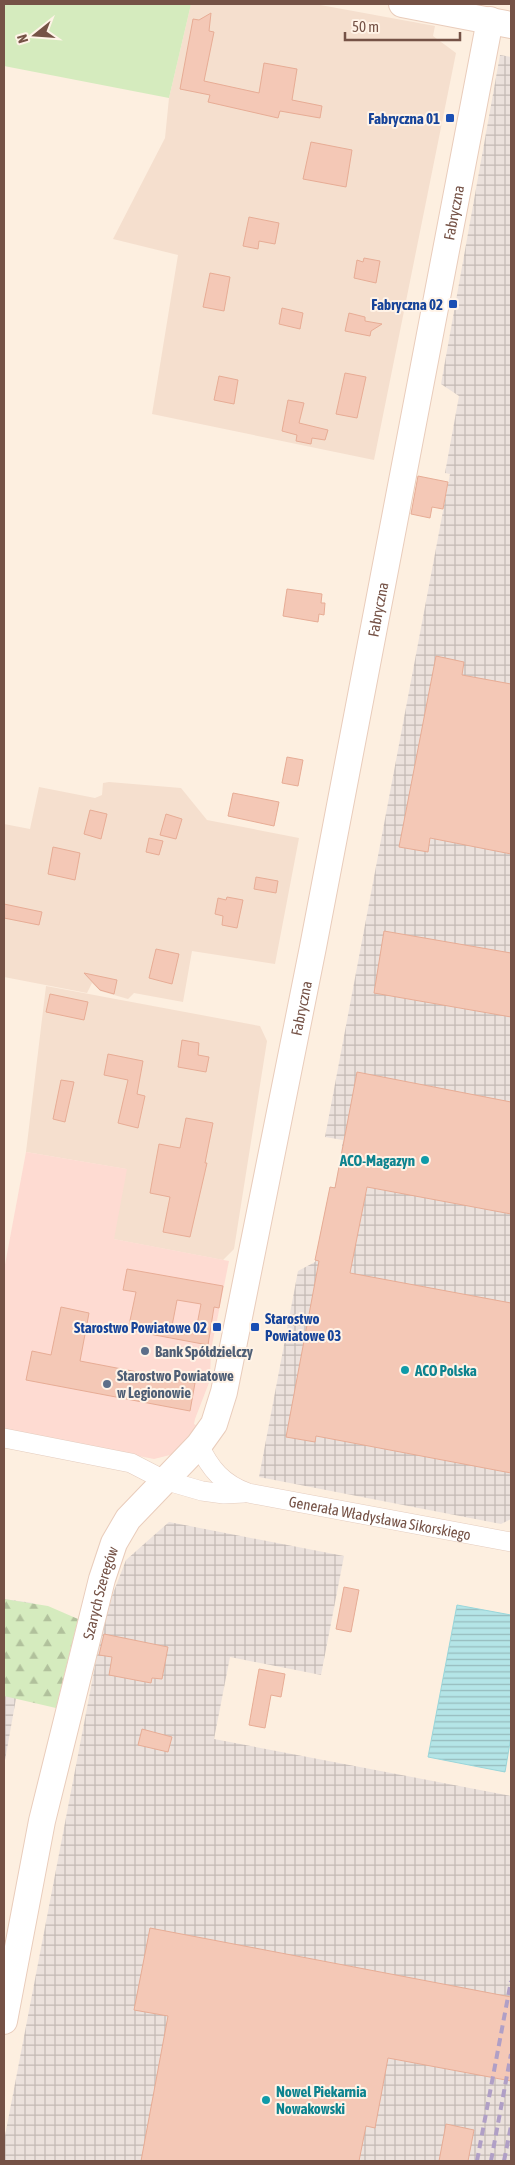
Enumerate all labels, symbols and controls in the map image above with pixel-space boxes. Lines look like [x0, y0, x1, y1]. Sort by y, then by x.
north arrow [10, 10, 60, 60]
scale bar [345, 10, 460, 42]
text: 50 m [352, 18, 379, 35]
text: N [14, 33, 31, 45]
place label: Fabryczna 01 [368, 110, 440, 127]
marker: Fabryczna 01 [444, 112, 456, 124]
street label: Fabryczna [440, 184, 467, 241]
place label: Fabryczna 02 [371, 296, 443, 313]
marker: Fabryczna 02 [447, 298, 459, 310]
street label: Fabryczna [364, 581, 391, 638]
street label: Fabryczna [287, 979, 315, 1037]
place label: ACO-Magazyn [339, 1152, 415, 1169]
marker: ACO-Magazyn [419, 1154, 431, 1166]
place label: Starostwo Powiatowe 03 [265, 1310, 341, 1344]
place label: Starostwo Powiatowe 02 [74, 1319, 207, 1336]
marker: Starostwo Powiatowe 02 [211, 1321, 223, 1333]
marker: Starostwo Powiatowe 03 [249, 1321, 261, 1333]
place label: Bank Spółdzielczy [155, 1343, 254, 1360]
marker: Bank Spółdzielczy [139, 1345, 151, 1357]
place label: ACO Polska [414, 1362, 477, 1379]
marker: ACO Polska [399, 1364, 411, 1376]
place label: Starostwo Powiatowe w Legionowie [117, 1367, 234, 1401]
marker: Starostwo Powiatowe w Legionowie [101, 1378, 113, 1390]
street label: Generała Władysława Sikorskiego [288, 1492, 472, 1543]
street label: Szarych Szeregów [79, 1544, 121, 1641]
place label: Nowel Piekarnia Nowakowski [276, 2083, 367, 2117]
marker: Nowel Piekarnia Nowakowski [260, 2094, 272, 2106]

